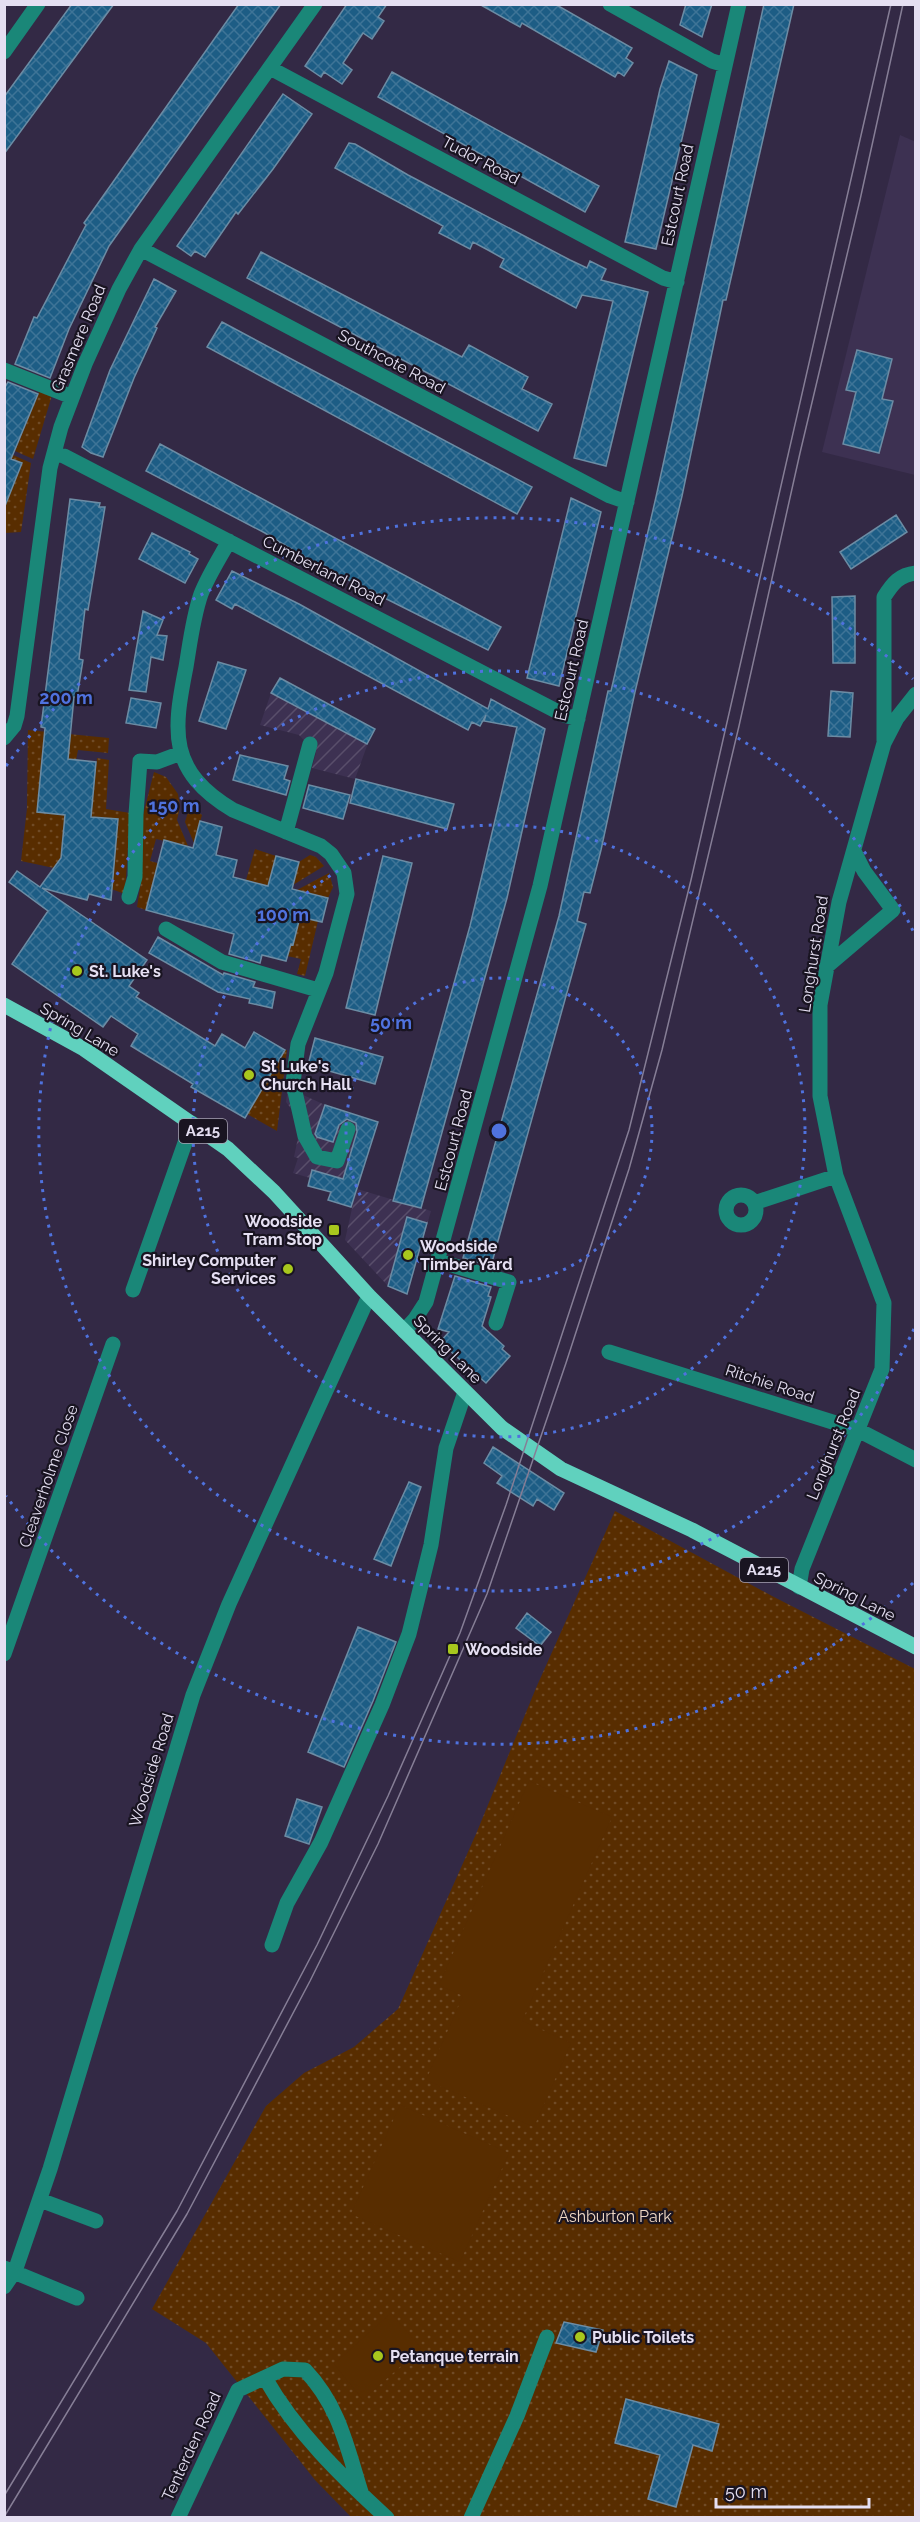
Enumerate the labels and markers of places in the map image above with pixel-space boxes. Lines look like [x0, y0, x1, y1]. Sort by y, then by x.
place label: St. Luke's [89, 962, 161, 981]
marker: St. Luke's [70, 964, 84, 978]
place label: St Luke's Church Hall [261, 1057, 352, 1094]
marker: St Luke's Church Hall [242, 1068, 256, 1082]
centre of rings [489, 1121, 509, 1141]
place label: Woodside Tram Stop [243, 1212, 322, 1249]
marker: Woodside Tram Stop [327, 1223, 341, 1237]
place label: Woodside Timber Yard [420, 1237, 512, 1274]
marker: Woodside Timber Yard [401, 1248, 415, 1262]
place label: Shirley Computer Services [142, 1251, 276, 1288]
marker: Shirley Computer Services [281, 1262, 295, 1276]
place label: Woodside [465, 1640, 543, 1659]
marker: Woodside [446, 1642, 460, 1656]
place label: Public Toilets [592, 2328, 694, 2347]
marker: Public Toilets [573, 2330, 587, 2344]
place label: Petanque terrain [390, 2347, 519, 2366]
marker: Petanque terrain [371, 2349, 385, 2363]

